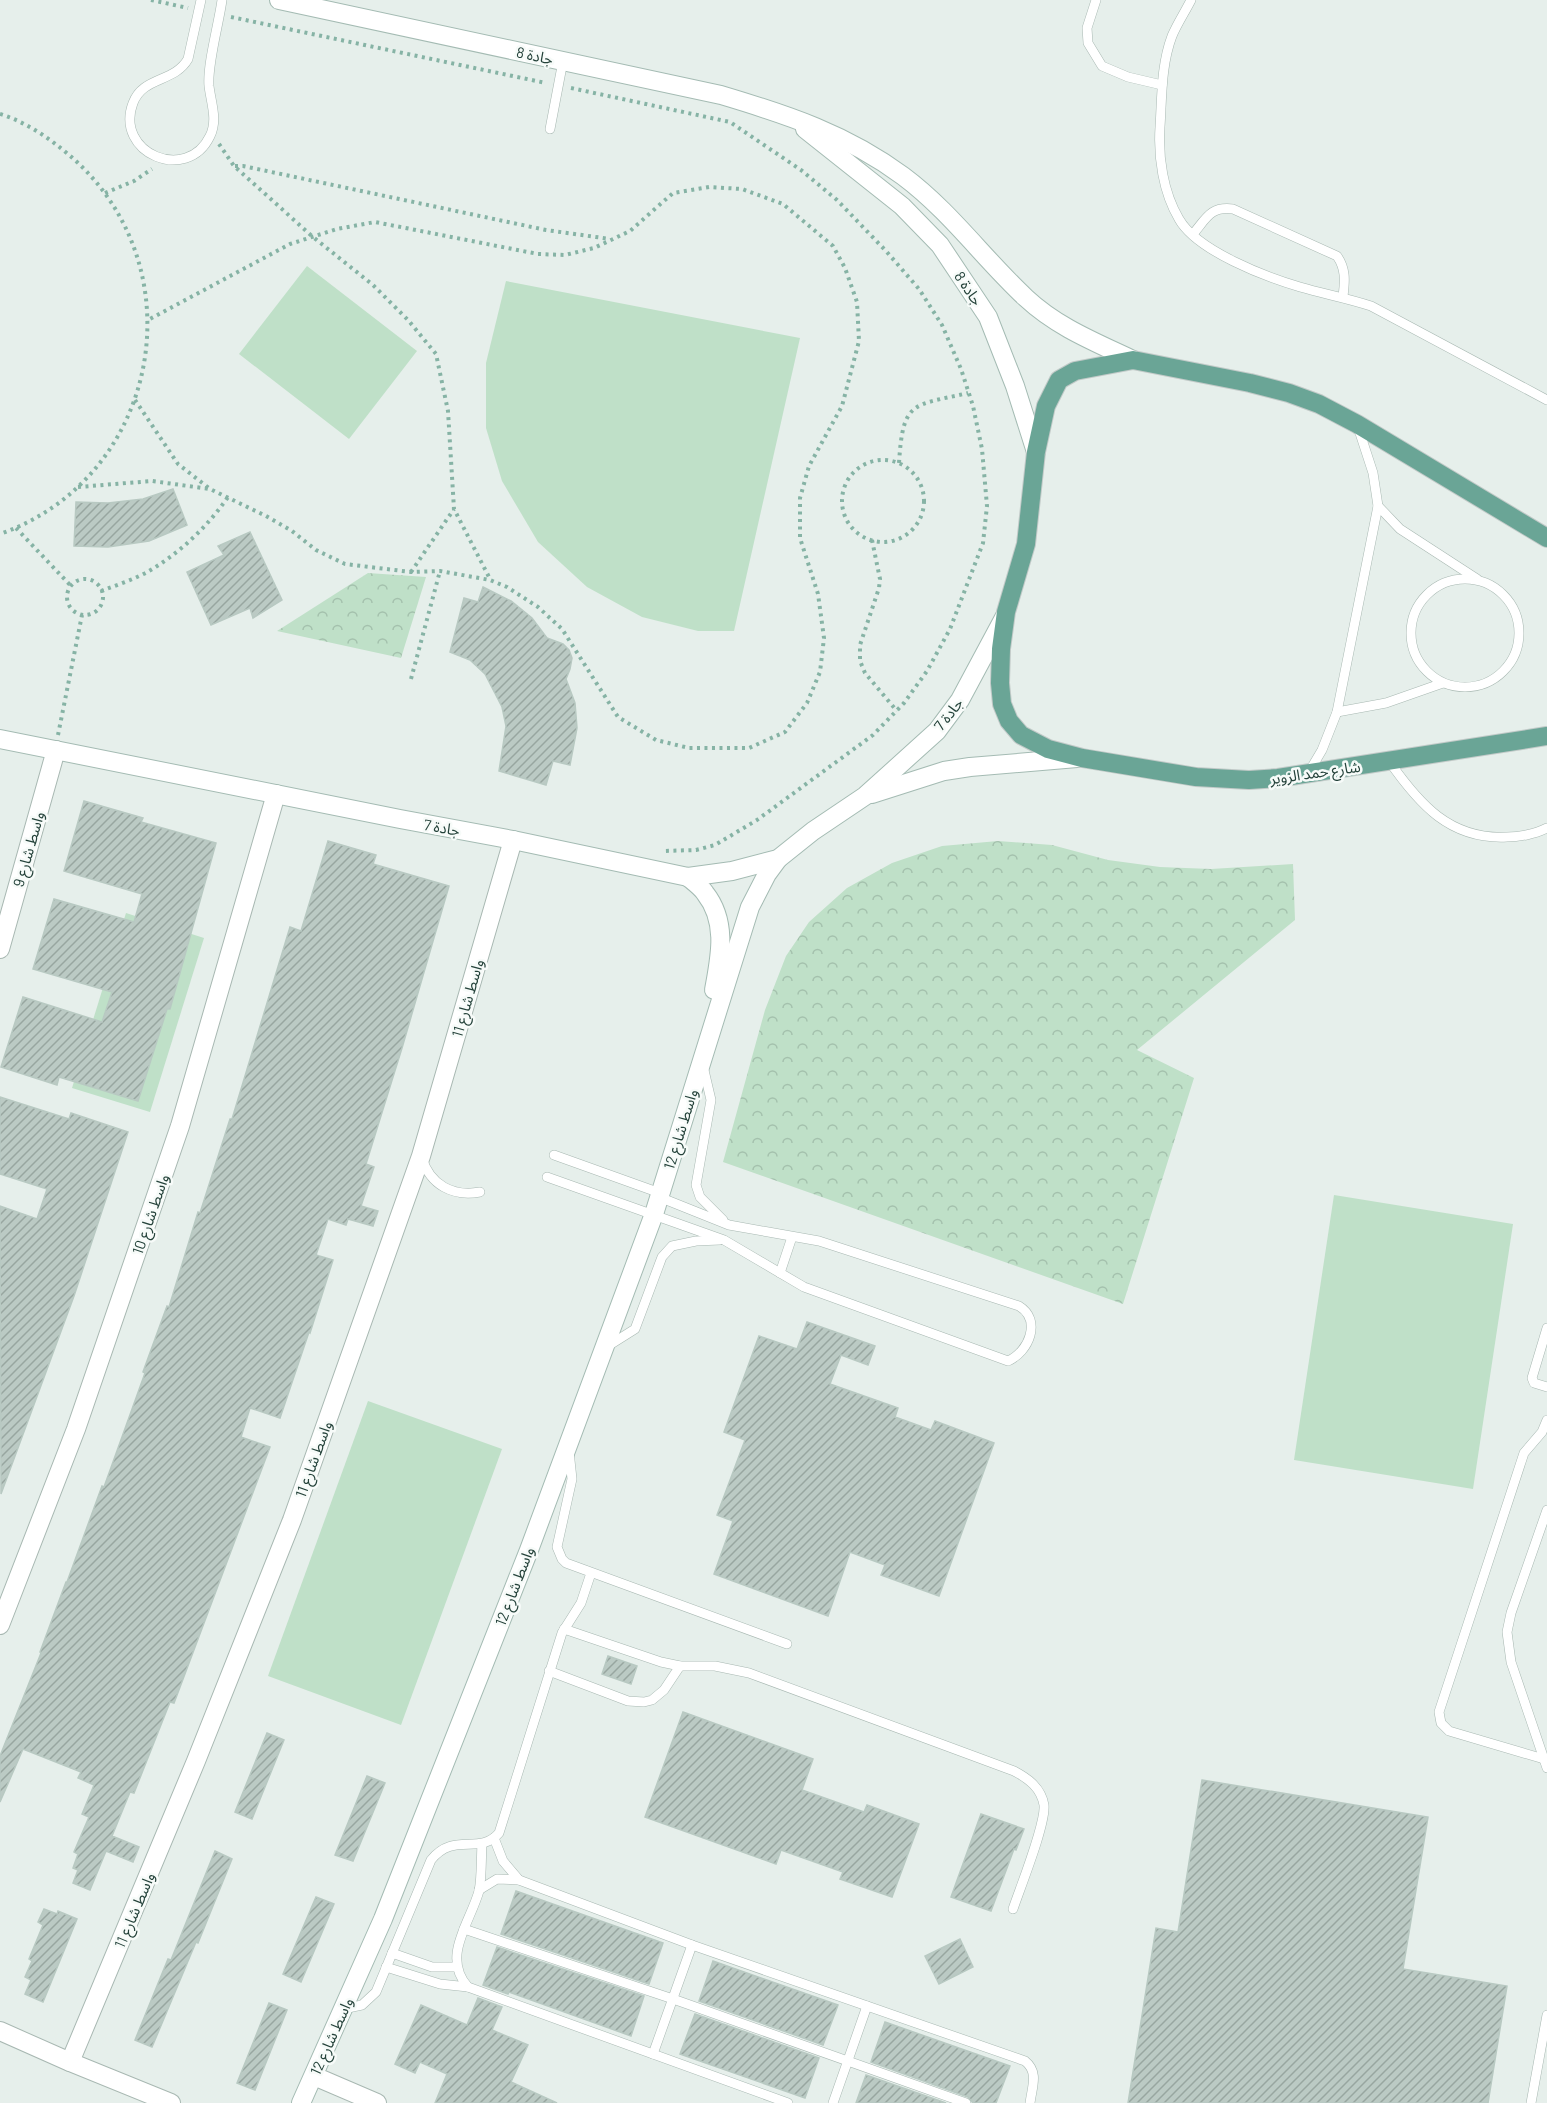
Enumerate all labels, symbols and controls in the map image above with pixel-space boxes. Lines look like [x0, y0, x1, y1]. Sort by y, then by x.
street label: جادة 8 [515, 42, 555, 68]
street label: جادة 8 [951, 268, 987, 309]
street label: جادة 7 [930, 694, 966, 734]
street label: شارع حمد الزوير [1268, 757, 1362, 791]
street label: واسط شارع 9 [9, 809, 51, 890]
street label: جادة 7 [422, 815, 462, 839]
street label: واسط شارع 11 [447, 957, 491, 1040]
street label: واسط شارع 12 [659, 1087, 705, 1173]
street label: واسط شارع 10 [128, 1172, 176, 1258]
street label: واسط شارع 11 [291, 1418, 339, 1501]
street label: واسط شارع 12 [491, 1544, 541, 1629]
street label: واسط شارع 11 [110, 1870, 162, 1952]
street label: واسط شارع 12 [306, 1994, 360, 2079]

